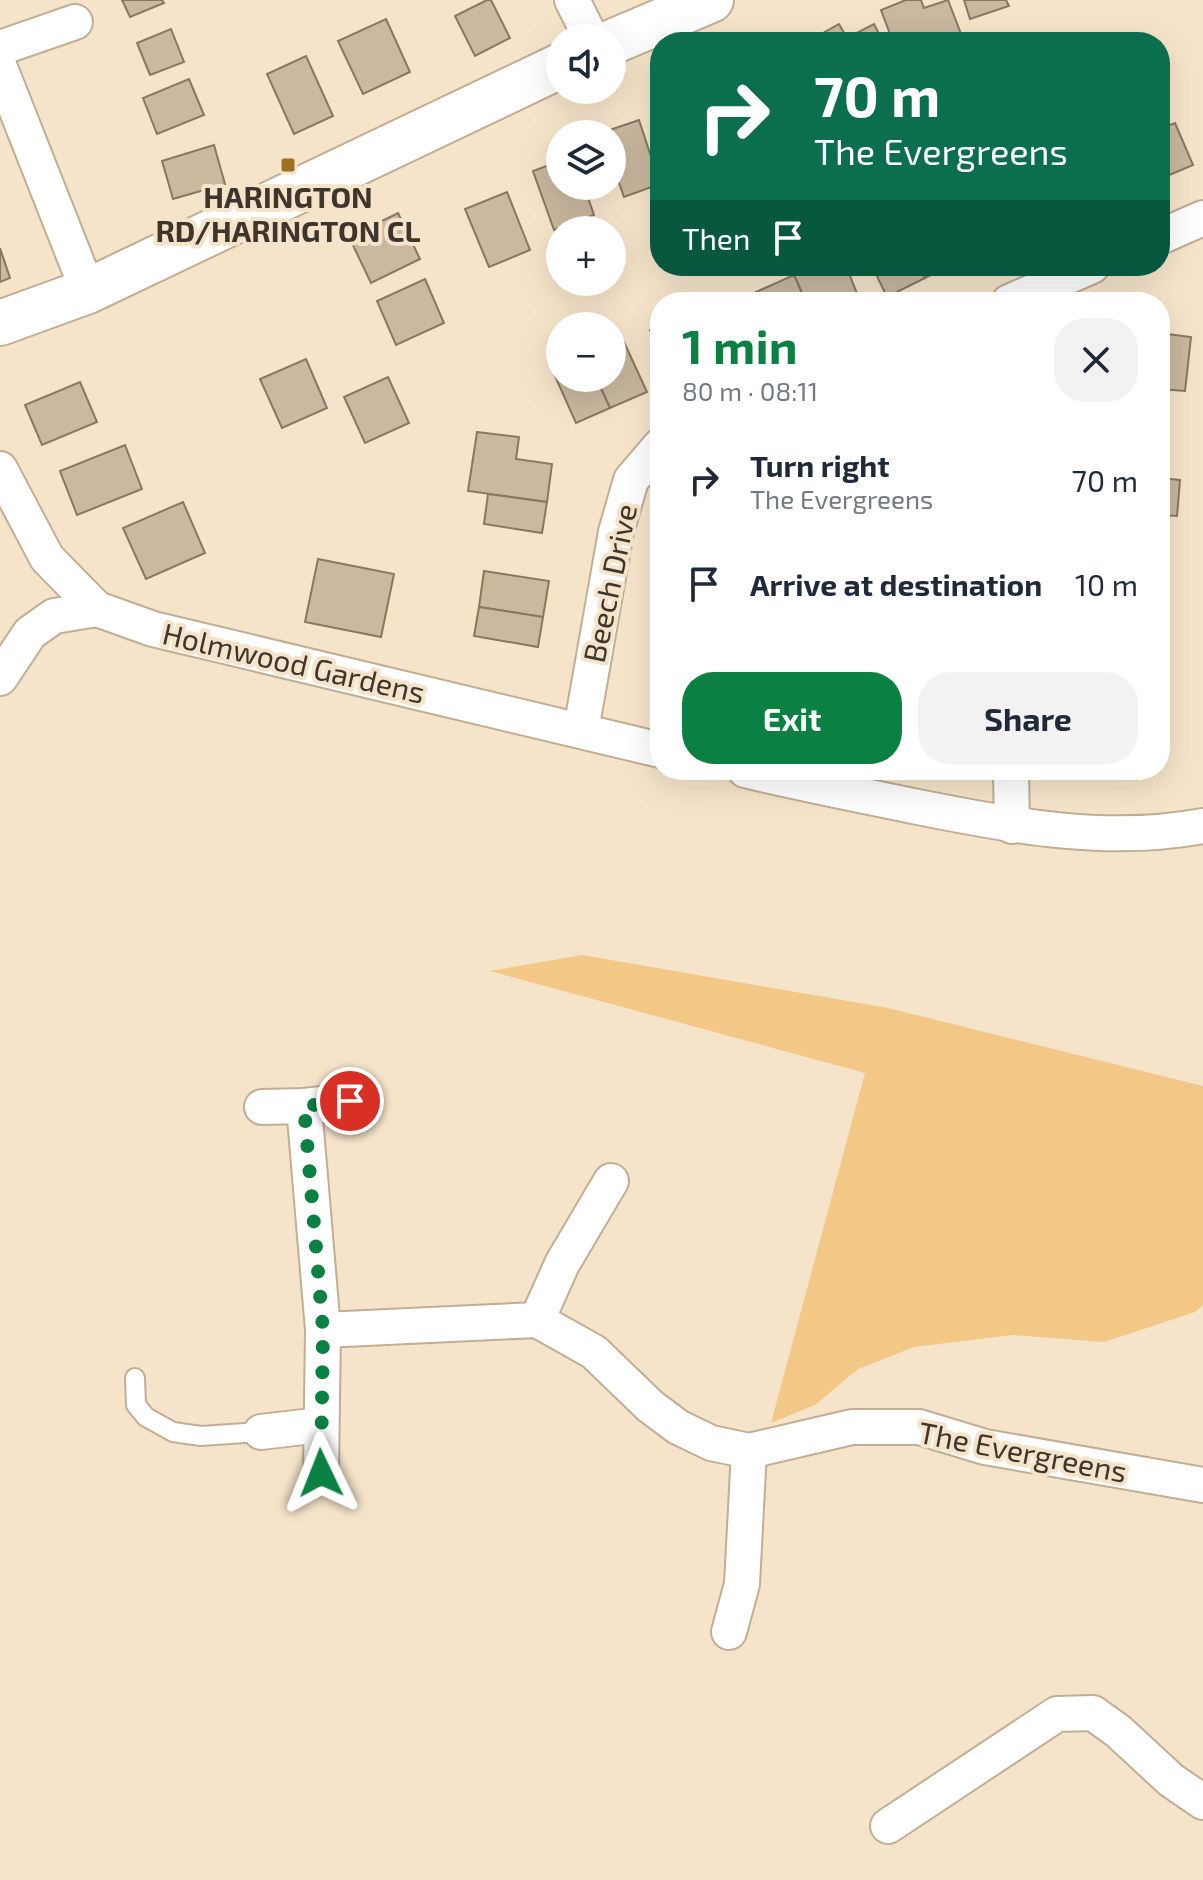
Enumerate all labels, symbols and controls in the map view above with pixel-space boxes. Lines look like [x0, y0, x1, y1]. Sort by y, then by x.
map controls [546, 24, 626, 392]
button: sound [546, 24, 626, 104]
text: 70 m [814, 61, 940, 128]
icon: right [682, 64, 786, 168]
button: layers [546, 120, 626, 200]
text: The Evergreens [814, 129, 1068, 172]
marker: HARINGTON RD/HARINGTON CL [279, 156, 297, 174]
place label: HARINGTON RD/HARINGTON CL [155, 178, 421, 248]
button: + [546, 216, 626, 296]
icon: arrive [766, 216, 810, 260]
text: Then [682, 220, 750, 256]
button: − [546, 312, 626, 392]
text: 1 min [682, 316, 798, 374]
button: close [1054, 318, 1138, 402]
text: 80 m · 08:11 [682, 375, 818, 406]
text: Turn right [750, 447, 890, 483]
icon: right [682, 458, 726, 502]
text: 70 m [1072, 462, 1138, 498]
text: The Evergreens [750, 483, 933, 514]
street label: Beech Drive [575, 501, 643, 665]
icon: arrive [682, 562, 726, 606]
text: Arrive at destination [750, 566, 1042, 602]
text: 10 m [1075, 566, 1138, 602]
street label: Holmwood Gardens [159, 614, 429, 710]
button: Exit [682, 672, 902, 764]
button: Share [918, 672, 1138, 764]
pin [316, 1067, 384, 1135]
icon: arrive [328, 1079, 372, 1123]
street label: The Evergreens [916, 1413, 1130, 1489]
position arrow [279, 1431, 363, 1515]

